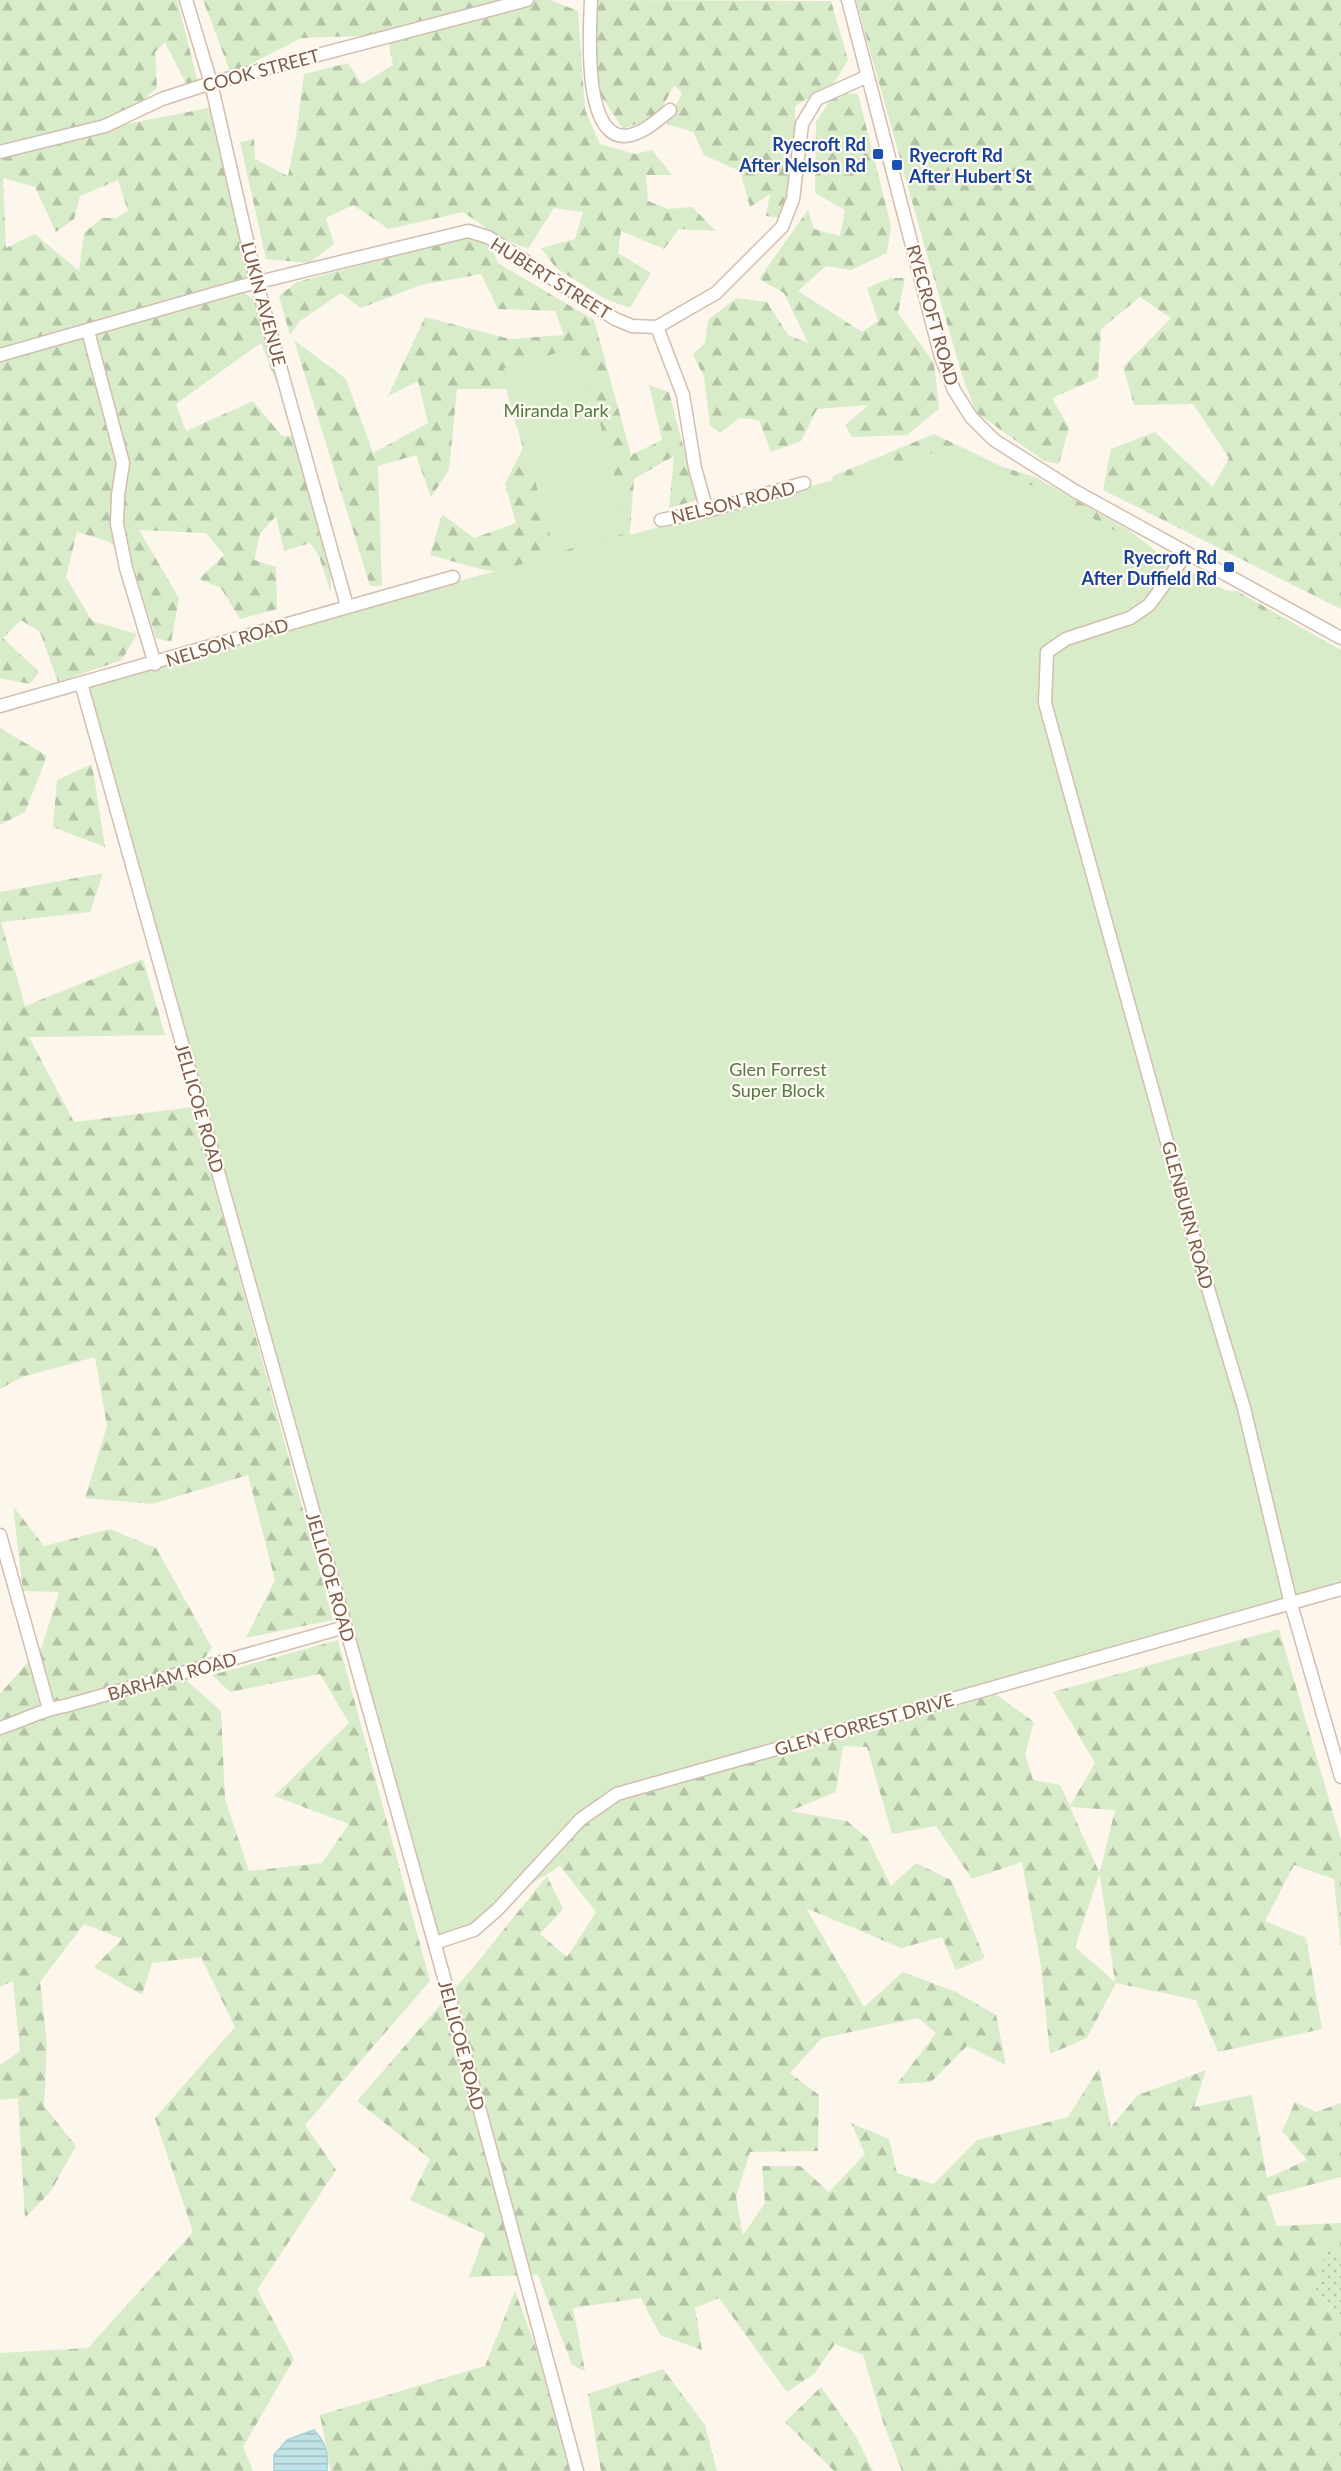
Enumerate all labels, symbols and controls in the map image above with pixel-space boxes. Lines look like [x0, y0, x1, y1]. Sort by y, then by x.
street label: COOK STREET [200, 44, 322, 96]
place label: Ryecroft Rd After Nelson Rd [738, 133, 866, 176]
place label: Ryecroft Rd After Hubert St [908, 144, 1032, 187]
marker: Ryecroft Rd After Nelson Rd [871, 147, 885, 161]
marker: Ryecroft Rd After Hubert St [890, 158, 904, 172]
street label: HUBERT STREET [487, 232, 616, 324]
street label: LUKIN AVENUE [237, 239, 291, 369]
street label: RYECROFT ROAD [902, 242, 964, 388]
park label: Miranda Park [503, 399, 609, 421]
street label: NELSON ROAD [669, 476, 797, 528]
place label: Ryecroft Rd After Duffield Rd [1081, 546, 1217, 589]
marker: Ryecroft Rd After Duffield Rd [1222, 560, 1236, 574]
street label: NELSON ROAD [163, 613, 291, 671]
street label: JELLICOE ROAD [171, 1041, 229, 1175]
park label: Glen Forrest Super Block [729, 1058, 827, 1101]
street label: GLENBURN ROAD [1158, 1139, 1218, 1291]
street label: JELLICOE ROAD [302, 1510, 360, 1644]
street label: BARHAM ROAD [105, 1647, 239, 1705]
street label: GLEN FORREST DRIVE [772, 1688, 956, 1760]
street label: JELLICOE ROAD [434, 1978, 490, 2112]

